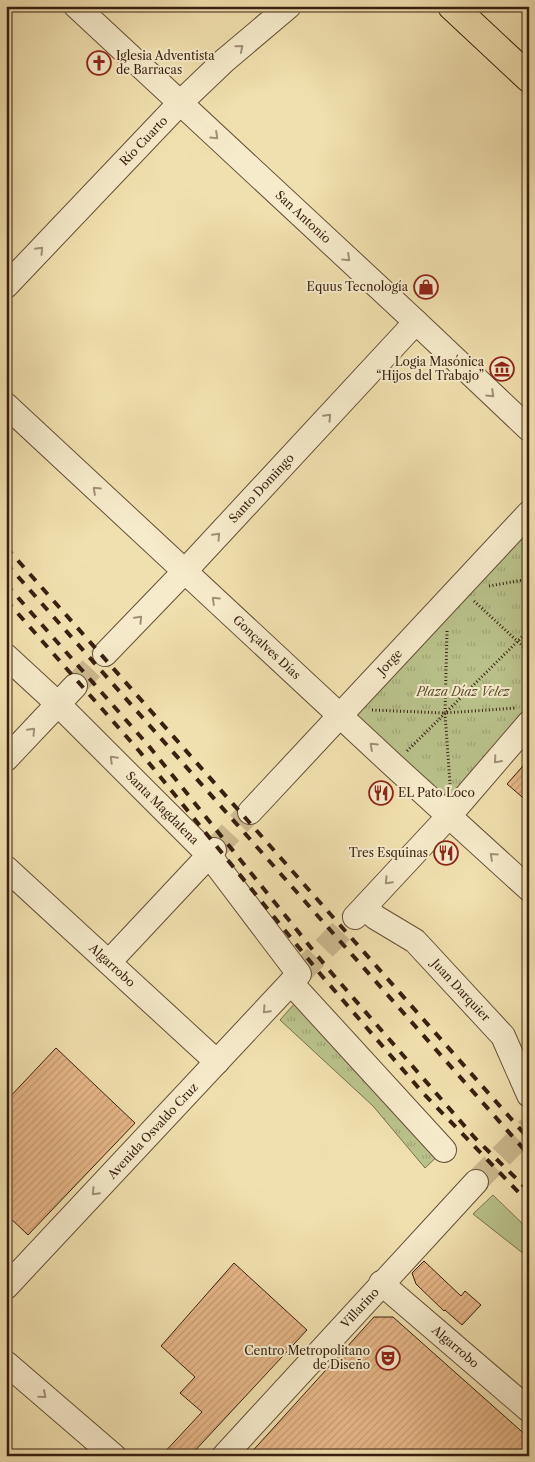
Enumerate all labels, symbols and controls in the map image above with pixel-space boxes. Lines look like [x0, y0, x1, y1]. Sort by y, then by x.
one-way arrow [234, 45, 243, 54]
place label: Iglesia Adventista de Barracas [116, 48, 215, 77]
church icon: Iglesia Adventista de Barracas [86, 50, 112, 76]
street label: Río Cuarto [116, 113, 170, 169]
one-way arrow [210, 130, 219, 139]
street label: San Antonio [273, 187, 334, 246]
one-way arrow [34, 247, 43, 256]
one-way arrow [342, 252, 351, 261]
shop icon: Equus Tecnología [413, 274, 439, 300]
place label: Equus Tecnología [307, 279, 409, 294]
place label: Logia Masónica “Hijos del Trabajo” [376, 354, 485, 383]
museum icon: Logia Masónica “Hijos del Trabajo” [489, 356, 515, 382]
one-way arrow [486, 388, 495, 397]
one-way arrow [322, 414, 331, 423]
street label: Santo Domingo [226, 450, 297, 526]
one-way arrow [93, 487, 102, 496]
one-way arrow [211, 533, 220, 542]
one-way arrow [212, 597, 221, 606]
street label: Gonçalves Días [230, 612, 304, 682]
one-way arrow [133, 616, 142, 625]
street label: Jorge [373, 646, 405, 679]
park label: Plaza Díaz Velez [415, 684, 510, 699]
one-way arrow [26, 728, 35, 737]
one-way arrow [370, 743, 379, 752]
one-way arrow [110, 755, 119, 764]
one-way arrow [494, 755, 503, 764]
street label: Santa Magdalena [123, 768, 203, 848]
restaurant icon: EL Pato Loco [368, 780, 394, 806]
place label: EL Pato Loco [398, 785, 475, 800]
restaurant icon: Tres Esquinas [433, 840, 459, 866]
place label: Tres Esquinas [349, 845, 428, 860]
one-way arrow [489, 853, 498, 862]
one-way arrow [385, 876, 394, 885]
street label: Algarrobo [86, 940, 138, 990]
street label: Juan Darquier [427, 954, 494, 1024]
one-way arrow [263, 1004, 272, 1013]
street label: Avenida Osvaldo Cruz [104, 1080, 201, 1183]
one-way arrow [92, 1187, 101, 1196]
street label: Villarino [337, 1284, 382, 1332]
street label: Algarrobo [428, 1322, 482, 1371]
place label: Centro Metropolitano de Diseño [244, 1343, 370, 1372]
theatre icon: Centro Metropolitano de Diseño [375, 1345, 401, 1371]
one-way arrow [38, 1390, 47, 1399]

